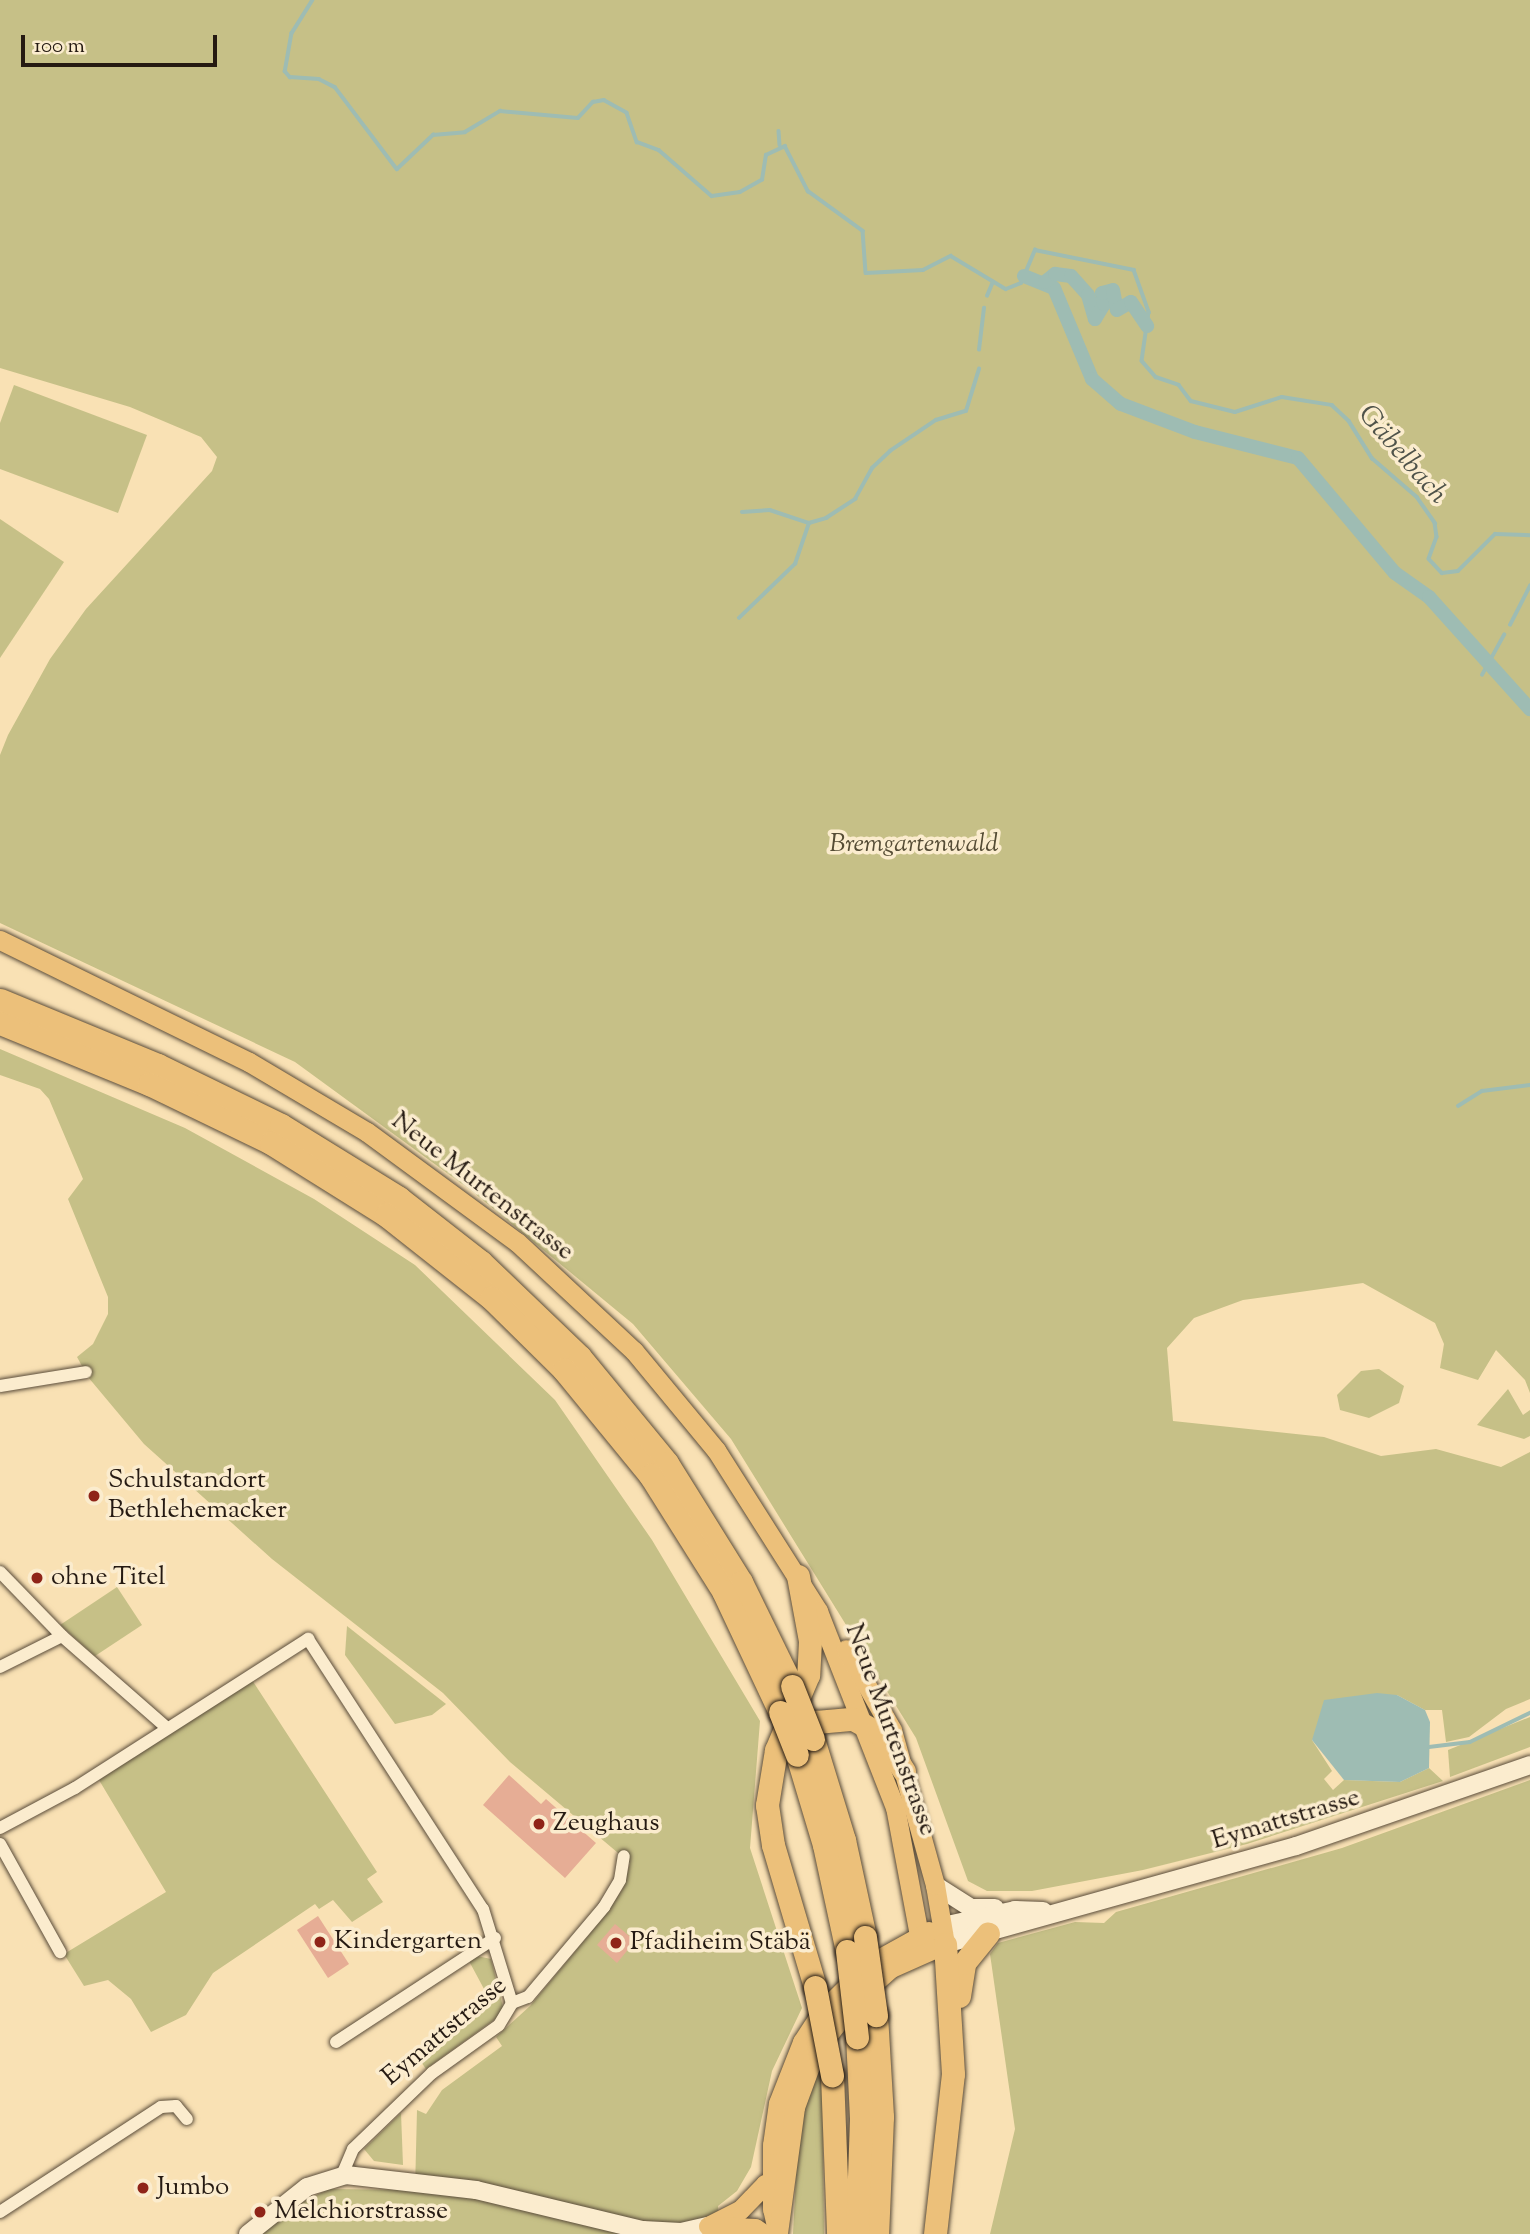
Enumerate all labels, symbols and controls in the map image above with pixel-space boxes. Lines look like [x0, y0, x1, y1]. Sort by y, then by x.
scale bar [24, 21, 220, 65]
text: 100 m [34, 32, 85, 62]
water label: Gäbelbach [1350, 399, 1454, 511]
park label: Bremgartenwald [830, 829, 998, 861]
street label: Neue Murtenstrasse [384, 1106, 580, 1268]
place label: Schulstandort Bethlehemacker [108, 1465, 287, 1526]
marker: Schulstandort Bethlehemacker [86, 1488, 102, 1504]
place label: ohne Titel [51, 1562, 166, 1594]
marker: ohne Titel [29, 1570, 45, 1586]
street label: Neue Murtenstrasse [837, 1620, 943, 1840]
street label: Eymattstrasse [1208, 1783, 1364, 1857]
place label: Zeughaus [553, 1808, 659, 1840]
marker: Zeughaus [531, 1816, 547, 1832]
place label: Kindergarten [334, 1926, 482, 1958]
place label: Pfadiheim Stäbä [630, 1927, 811, 1959]
marker: Kindergarten [312, 1934, 328, 1950]
marker: Pfadiheim Stäbä [608, 1935, 624, 1951]
street label: Eymattstrasse [376, 1971, 514, 2093]
place label: Jumbo [157, 2172, 229, 2204]
marker: Jumbo [135, 2180, 151, 2196]
place label: Melchiorstrasse [274, 2196, 448, 2228]
marker: Melchiorstrasse [252, 2204, 268, 2220]

